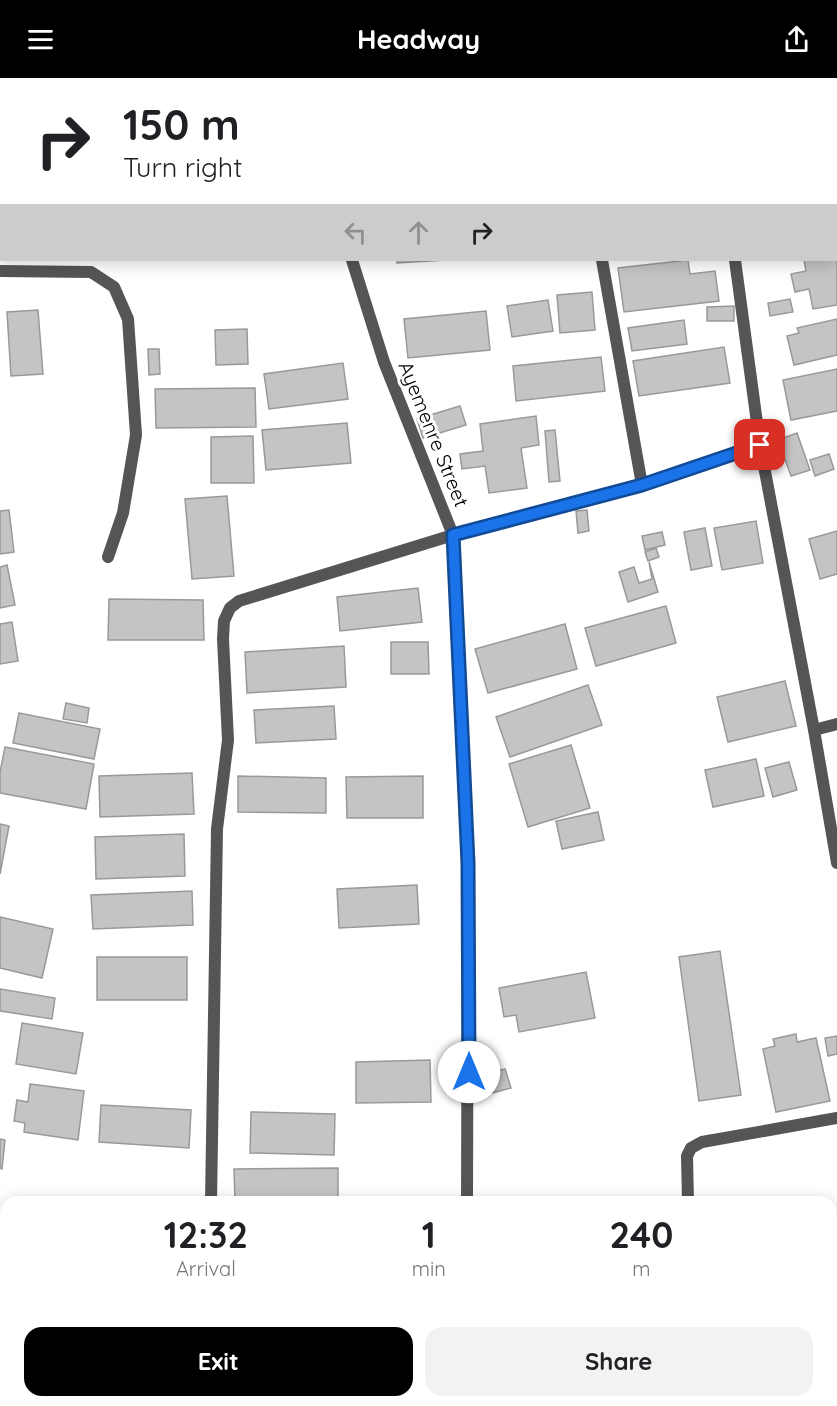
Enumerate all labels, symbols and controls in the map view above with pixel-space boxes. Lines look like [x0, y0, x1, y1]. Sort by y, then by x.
text: Headway [357, 22, 480, 56]
icon: menu [24, 23, 57, 56]
icon: share [780, 23, 813, 56]
text: 150 m [123, 98, 240, 151]
icon: right [24, 102, 102, 180]
text: Turn right [123, 150, 242, 184]
icon: left [339, 216, 372, 249]
icon: ahead [402, 216, 435, 249]
icon: right [465, 216, 498, 249]
street label: Ayemenre Street [393, 358, 475, 511]
pin [734, 419, 785, 470]
icon: arrive [743, 428, 776, 461]
position arrow [437, 1040, 501, 1104]
text: 12:32 [164, 1212, 248, 1257]
text: 1 [422, 1212, 436, 1257]
text: 240 [609, 1212, 673, 1257]
text: Arrival [176, 1256, 236, 1281]
text: min [412, 1256, 446, 1281]
text: m [632, 1256, 650, 1281]
button: Exit [24, 1327, 413, 1396]
button: Share [425, 1327, 813, 1396]

